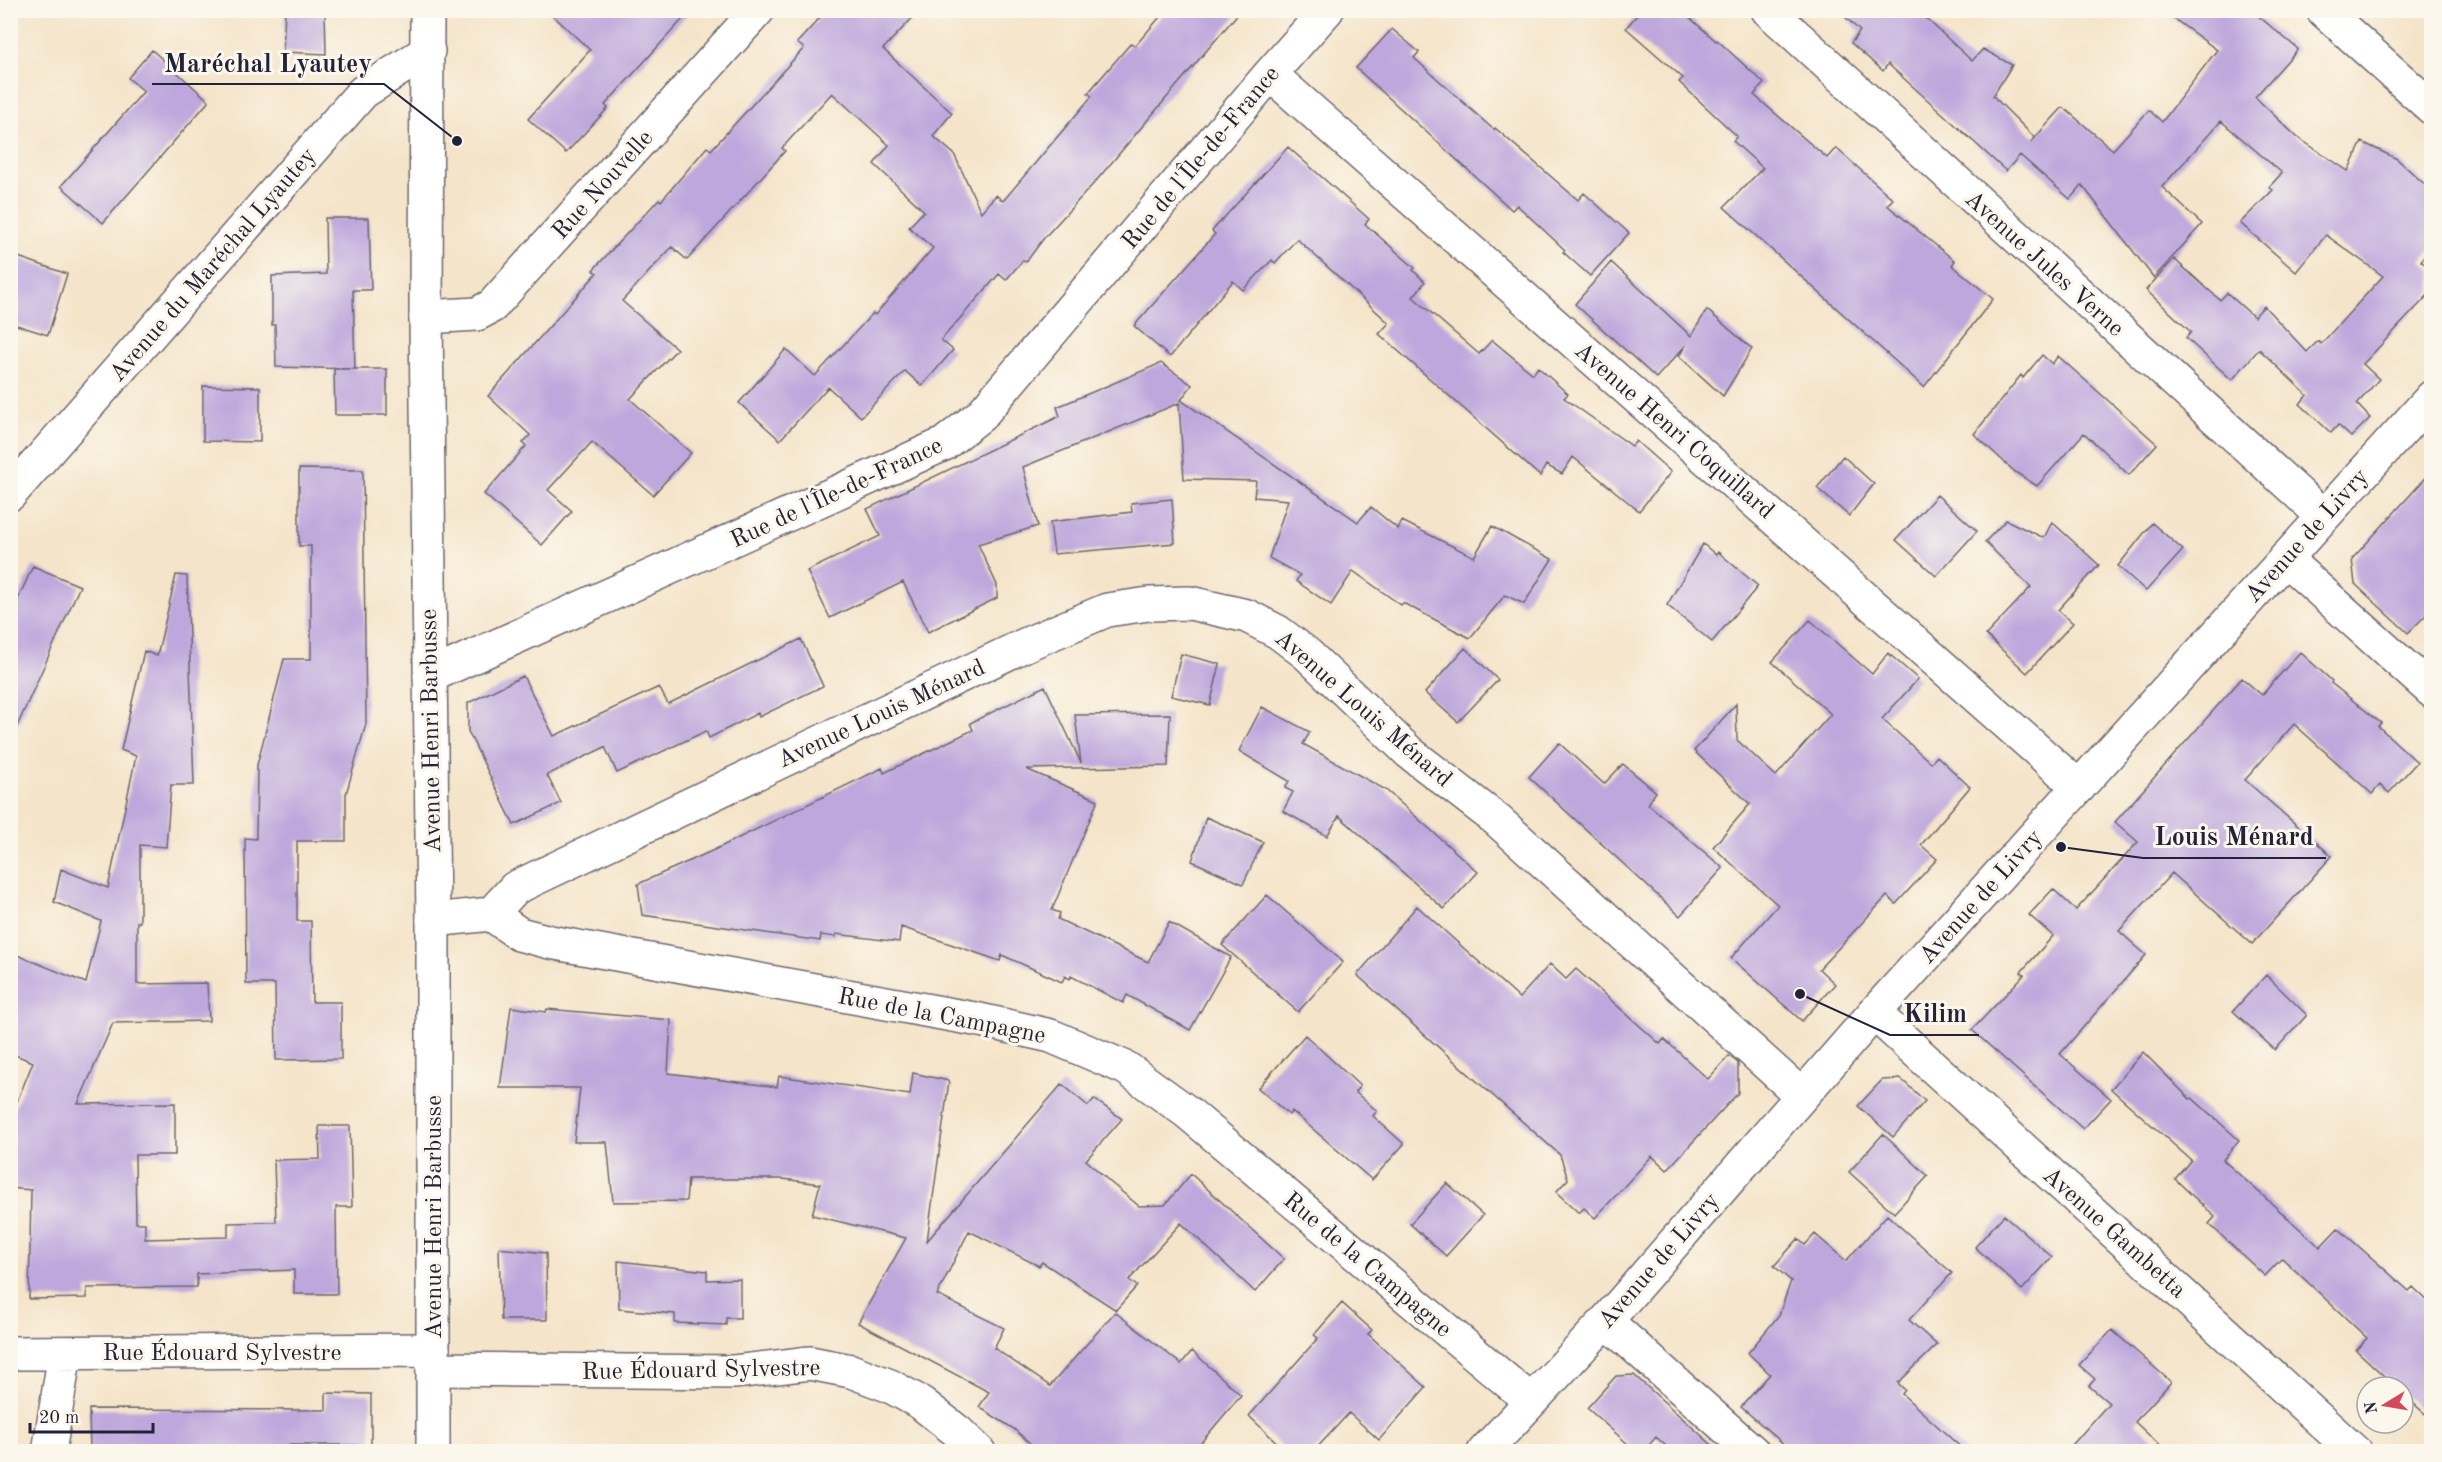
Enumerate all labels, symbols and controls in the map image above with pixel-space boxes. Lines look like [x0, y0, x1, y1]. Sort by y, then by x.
callout: Maréchal Lyautey [152, 40, 384, 84]
text: Maréchal Lyautey [164, 52, 372, 78]
street label: Rue de l'Île-de-France [1115, 60, 1285, 254]
street label: Rue Nouvelle [549, 126, 658, 244]
street label: Avenue du Maréchal Lyautey [106, 144, 322, 387]
street label: Avenue Jules Verne [1960, 187, 2128, 342]
street label: Avenue Henri Coquillard [1569, 339, 1778, 524]
street label: Rue de l'Île-de-France [725, 431, 947, 553]
street label: Avenue de Livry [2241, 465, 2374, 608]
street label: Avenue Henri Barbusse [418, 609, 446, 853]
street label: Avenue Louis Ménard [1270, 626, 1456, 793]
street label: Avenue Louis Ménard [774, 656, 989, 773]
callout: Louis Ménard [2143, 814, 2326, 858]
text: Louis Ménard [2154, 825, 2314, 851]
street label: Avenue de Livry [1915, 826, 2048, 969]
street label: Rue de la Campagne [836, 985, 1048, 1049]
callout: Kilim [1890, 991, 1979, 1035]
text: Kilim [1903, 1002, 1967, 1028]
street label: Avenue Henri Barbusse [423, 1095, 447, 1339]
street label: Avenue Gambetta [2038, 1163, 2190, 1304]
street label: Rue de la Campagne [1278, 1188, 1455, 1343]
street label: Avenue de Livry [1594, 1189, 1725, 1334]
street label: Rue Édouard Sylvestre [103, 1338, 341, 1366]
street label: Rue Édouard Sylvestre [581, 1353, 821, 1385]
north arrow [2355, 1375, 2415, 1435]
scale bar [30, 1396, 153, 1434]
text: N [2363, 1399, 2381, 1415]
text: 20 m [39, 1409, 79, 1427]

